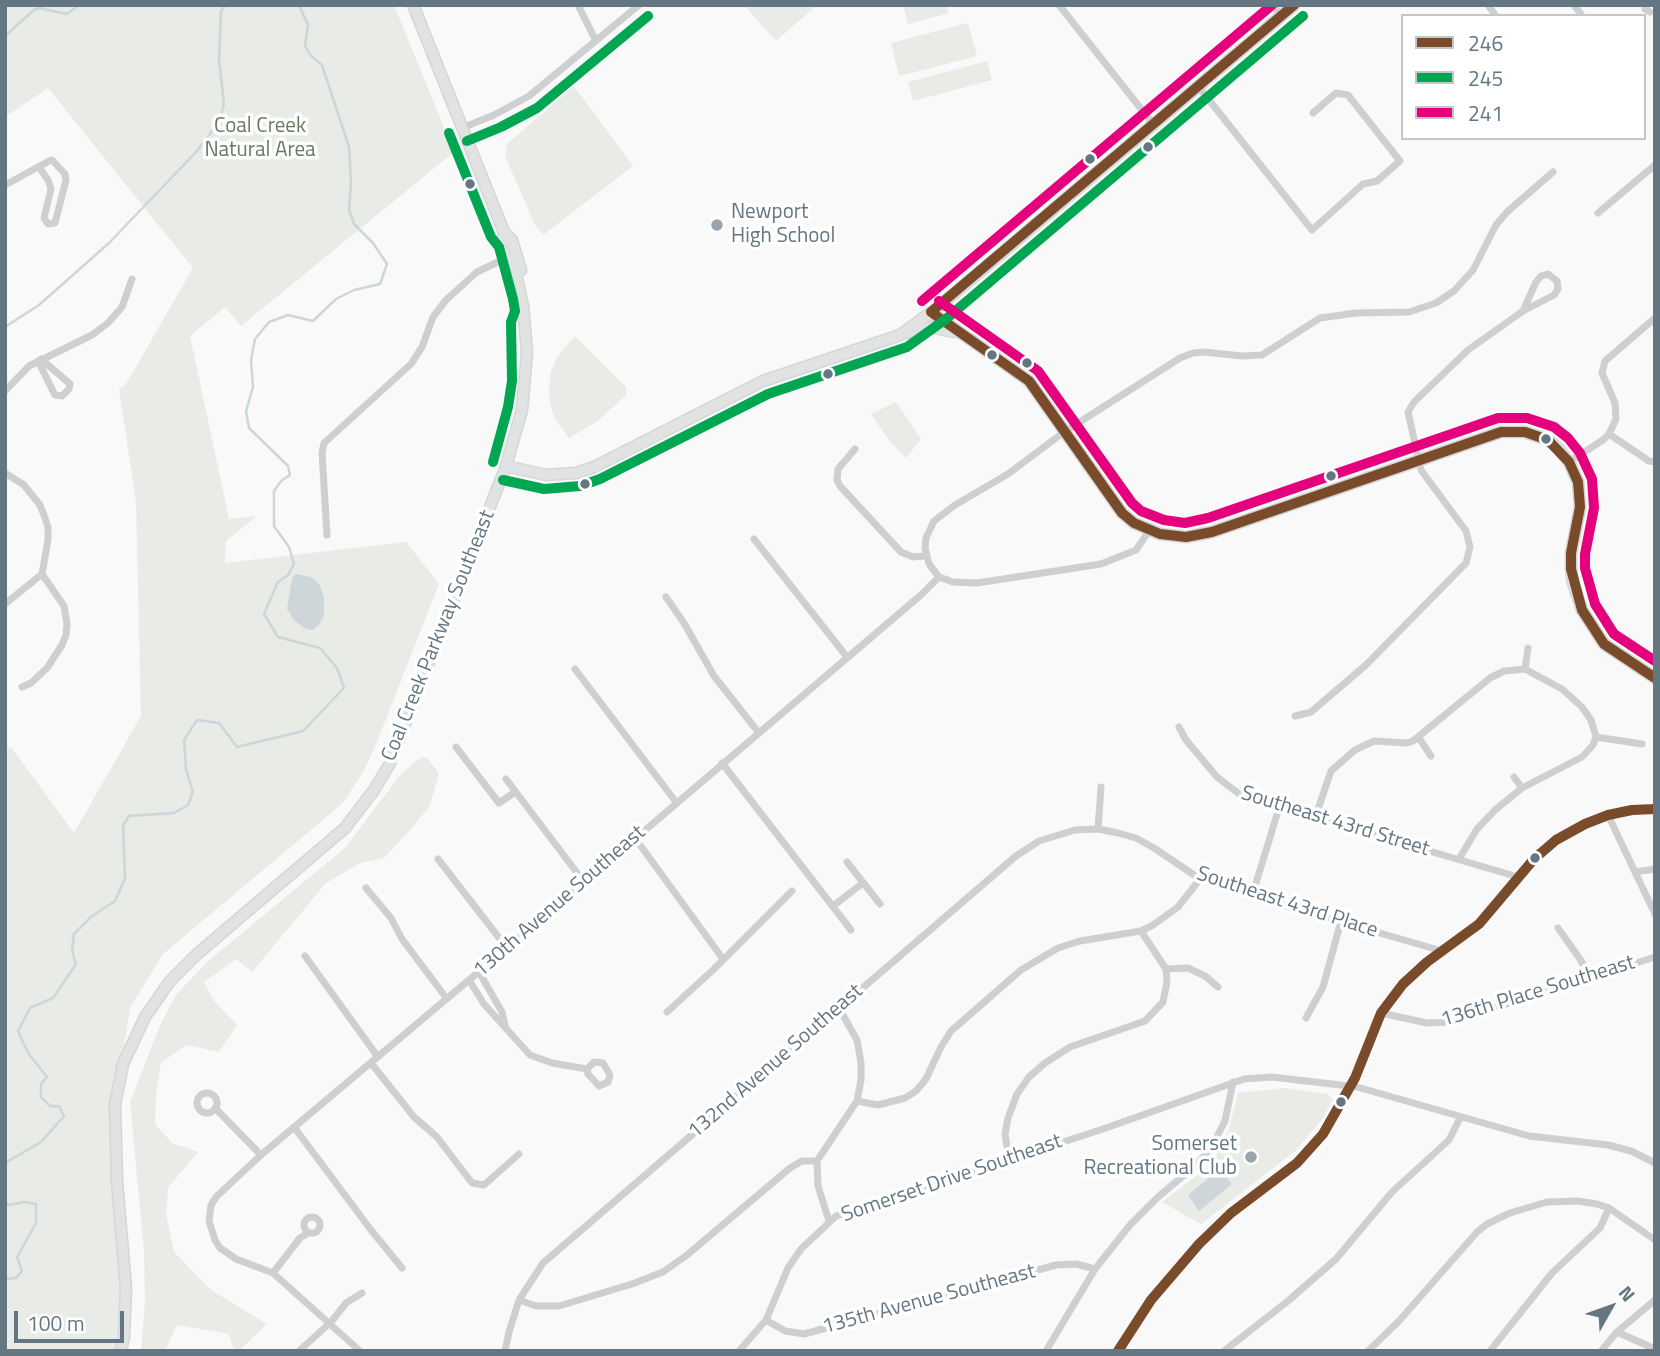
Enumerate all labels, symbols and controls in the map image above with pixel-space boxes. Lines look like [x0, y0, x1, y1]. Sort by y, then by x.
legend [1401, 14, 1646, 140]
text: 246 [1468, 27, 1503, 59]
text: 245 [1468, 62, 1503, 94]
text: 241 [1468, 97, 1503, 129]
park label: Coal Creek Natural Area [204, 114, 316, 164]
unlabelled marker [1141, 140, 1155, 154]
unlabelled marker [1083, 152, 1097, 166]
unlabelled marker [463, 177, 477, 191]
place label: Newport High School [731, 200, 835, 250]
marker: Newport High School [709, 217, 725, 233]
unlabelled marker [985, 348, 999, 362]
unlabelled marker [1020, 356, 1034, 370]
unlabelled marker [821, 367, 835, 381]
unlabelled marker [1539, 432, 1553, 446]
unlabelled marker [1324, 469, 1338, 483]
unlabelled marker [578, 477, 592, 491]
street label: Coal Creek Parkway Southeast [377, 507, 501, 765]
street label: Southeast 43rd Street [1238, 781, 1432, 863]
street label: 130th Avenue Southeast [469, 821, 651, 983]
unlabelled marker [1528, 851, 1542, 865]
street label: Southeast 43rd Place [1193, 862, 1381, 944]
street label: 136th Place Southeast [1438, 951, 1638, 1033]
street label: 132nd Avenue Southeast [684, 979, 868, 1145]
unlabelled marker [1334, 1095, 1348, 1109]
street label: Somerset Drive Southeast [839, 1129, 1065, 1229]
place label: Somerset Recreational Club [1084, 1132, 1237, 1182]
marker: Somerset Recreational Club [1243, 1149, 1259, 1165]
street label: 135th Avenue Southeast [820, 1259, 1038, 1341]
north arrow [1576, 1272, 1646, 1342]
text: N [1612, 1279, 1643, 1308]
scale bar [18, 1296, 128, 1340]
text: 100 m [27, 1307, 84, 1339]

